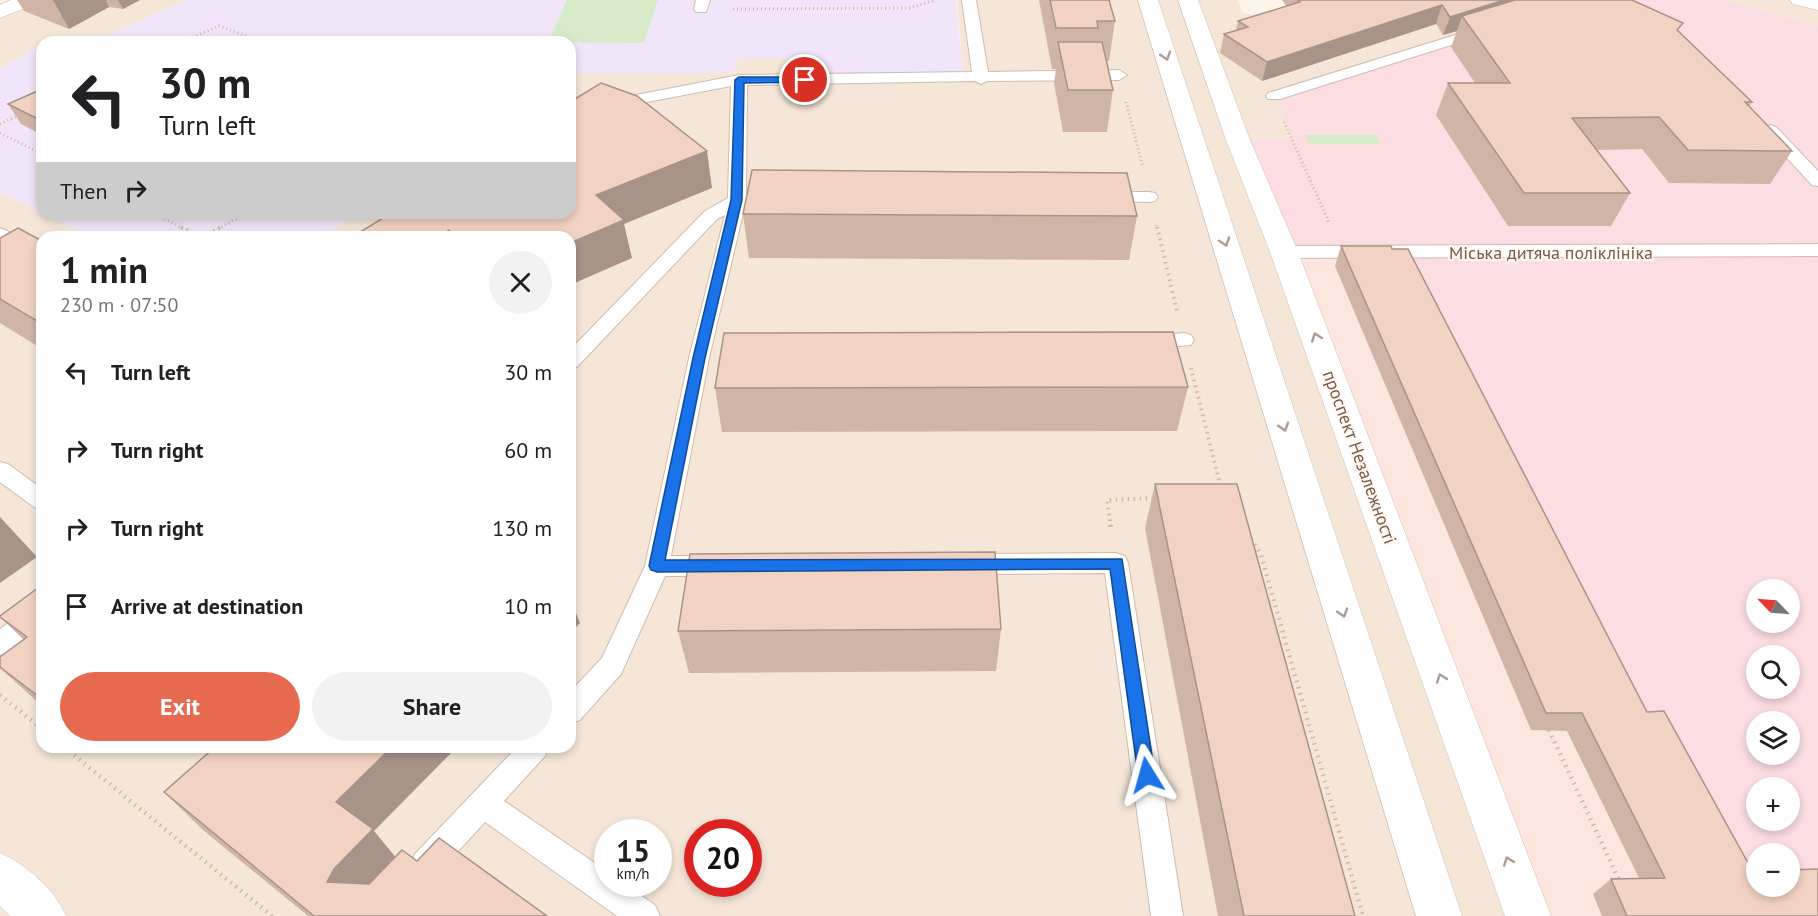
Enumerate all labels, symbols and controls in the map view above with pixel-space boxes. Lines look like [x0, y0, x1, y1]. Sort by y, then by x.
one-way arrow [1158, 50, 1171, 61]
pin [779, 54, 830, 105]
text: 30 m [159, 55, 251, 110]
icon: left [60, 60, 138, 138]
icon: arrive [788, 63, 821, 96]
text: Turn left [159, 108, 256, 142]
icon: right [119, 174, 152, 207]
text: Then [60, 177, 107, 205]
one-way arrow [1217, 236, 1230, 247]
street label: Міська дитяча поліклініка [1449, 241, 1653, 264]
text: 1 min [60, 246, 148, 293]
button: close [489, 251, 552, 314]
text: 230 m · 07:50 [60, 292, 178, 318]
one-way arrow [1310, 332, 1323, 343]
icon: left [60, 356, 93, 389]
text: Turn left [111, 358, 191, 386]
text: 30 m [504, 358, 552, 386]
street label: проспект Незалежності [1318, 367, 1402, 547]
one-way arrow [1277, 421, 1289, 432]
icon: right [60, 434, 93, 467]
text: Turn right [111, 436, 203, 464]
text: 60 m [504, 436, 552, 464]
icon: right [60, 512, 93, 545]
text: Turn right [111, 514, 203, 542]
text: 130 m [492, 514, 552, 542]
north arrow [1746, 579, 1800, 633]
map controls [1746, 579, 1800, 897]
icon: arrive [60, 590, 93, 623]
text: Arrive at destination [111, 592, 303, 620]
text: 10 m [504, 592, 552, 620]
one-way arrow [1336, 607, 1348, 618]
button: search [1746, 645, 1800, 699]
button: Exit [60, 672, 300, 741]
button: Share [312, 672, 552, 741]
one-way arrow [1435, 673, 1448, 684]
button: layers [1746, 711, 1800, 765]
position arrow [1115, 743, 1179, 807]
button: + [1746, 777, 1800, 831]
speed limit sign: 20 [684, 819, 762, 897]
text: 15 [616, 831, 650, 870]
button: − [1746, 843, 1800, 897]
one-way arrow [1502, 856, 1515, 867]
text: km/h [617, 864, 649, 883]

